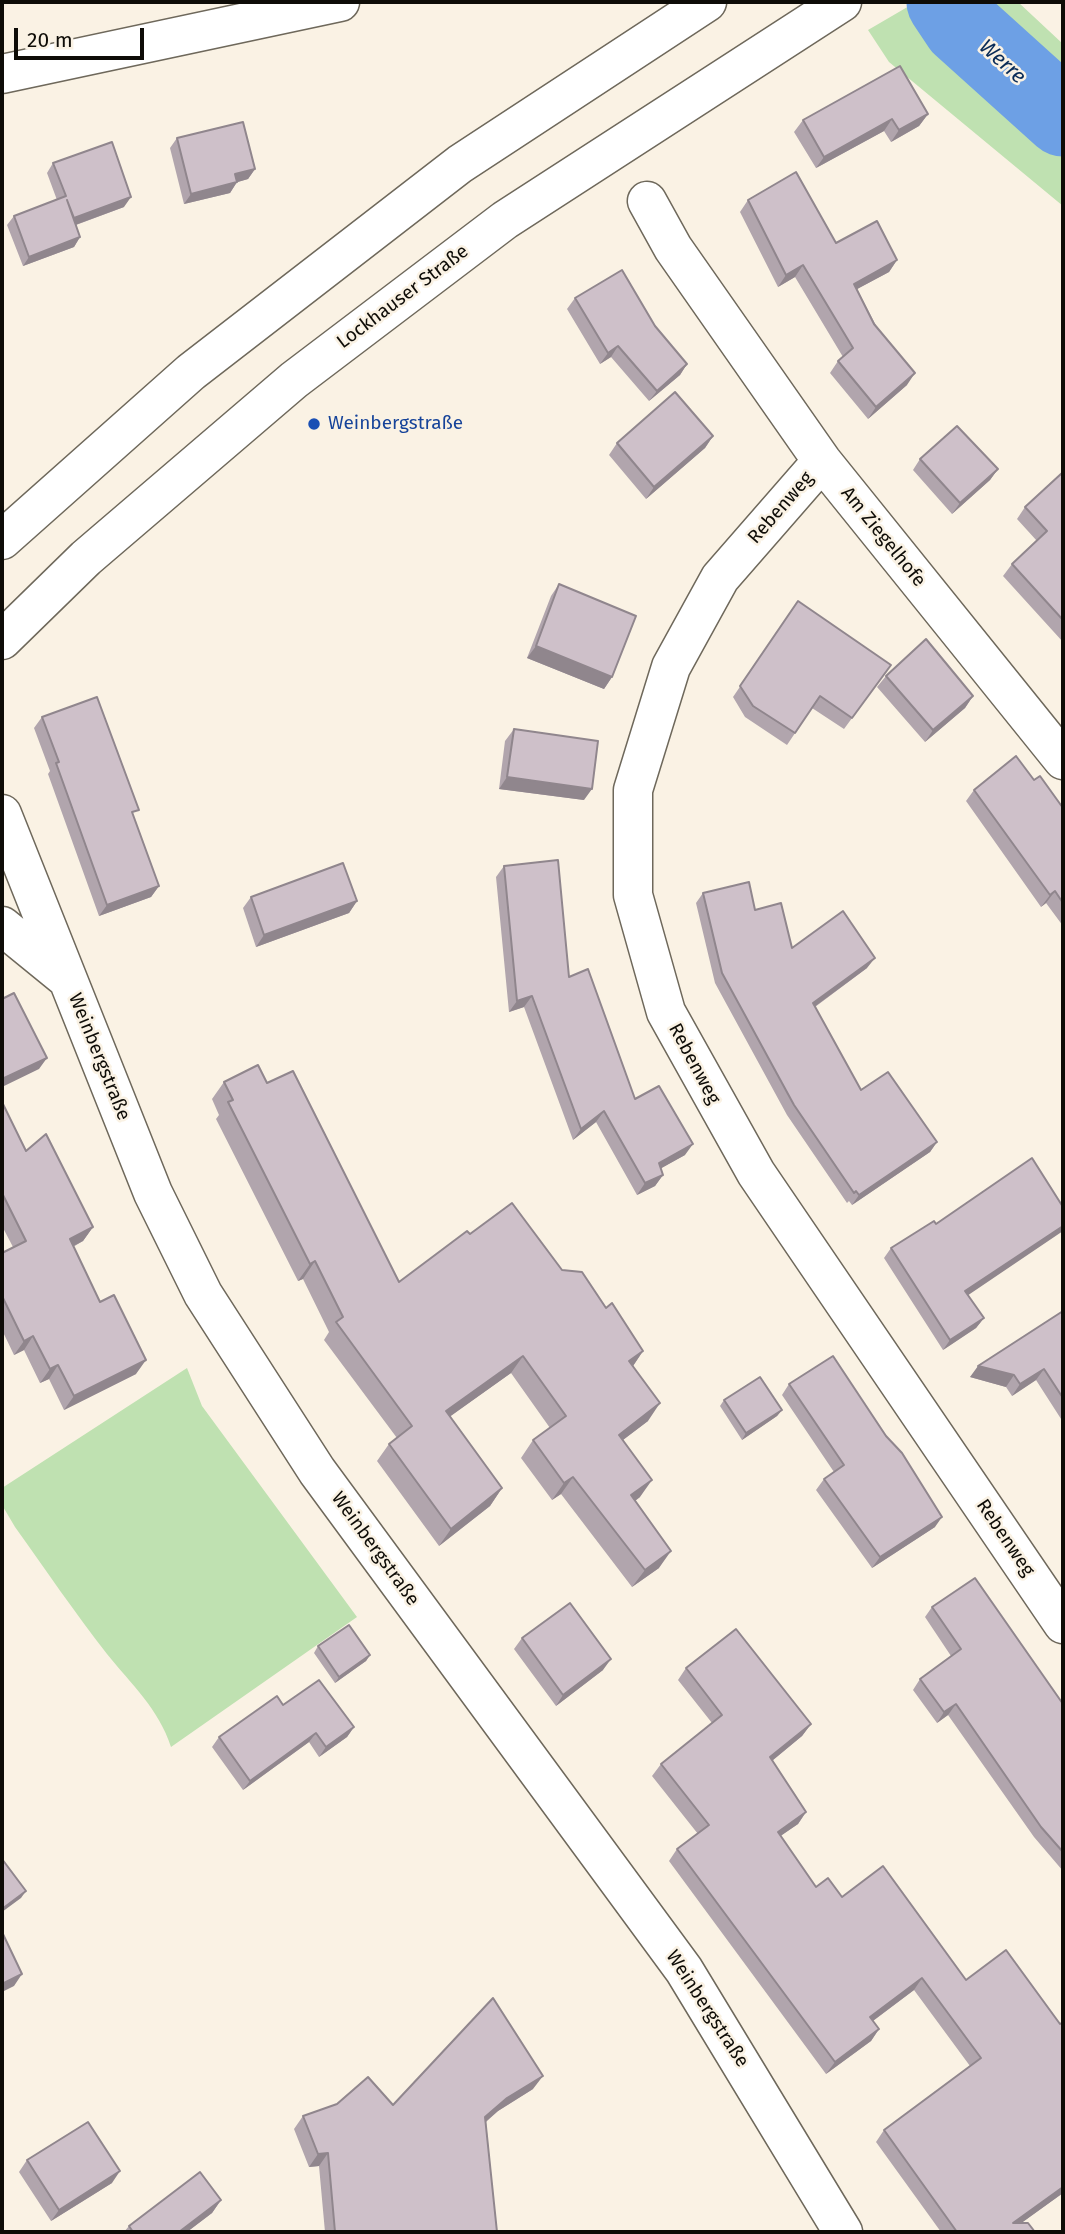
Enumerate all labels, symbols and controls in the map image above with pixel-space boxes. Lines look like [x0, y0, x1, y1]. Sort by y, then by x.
scale bar [18, 14, 147, 58]
text: 20 m [27, 27, 73, 53]
water label: Werre [973, 35, 1031, 89]
street label: Lockhauser Straße [333, 240, 473, 354]
place label: Weinbergstraße [328, 413, 463, 435]
marker: Weinbergstraße [306, 416, 322, 432]
street label: Rebenweg [743, 467, 819, 549]
street label: Am Ziegelhofe [836, 482, 930, 592]
street label: Weinbergstraße [63, 990, 135, 1124]
street label: Rebenweg [663, 1020, 725, 1108]
street label: Weinbergstraße [326, 1488, 424, 1610]
street label: Rebenweg [971, 1495, 1039, 1581]
street label: Weinbergstraße [661, 1946, 753, 2072]

